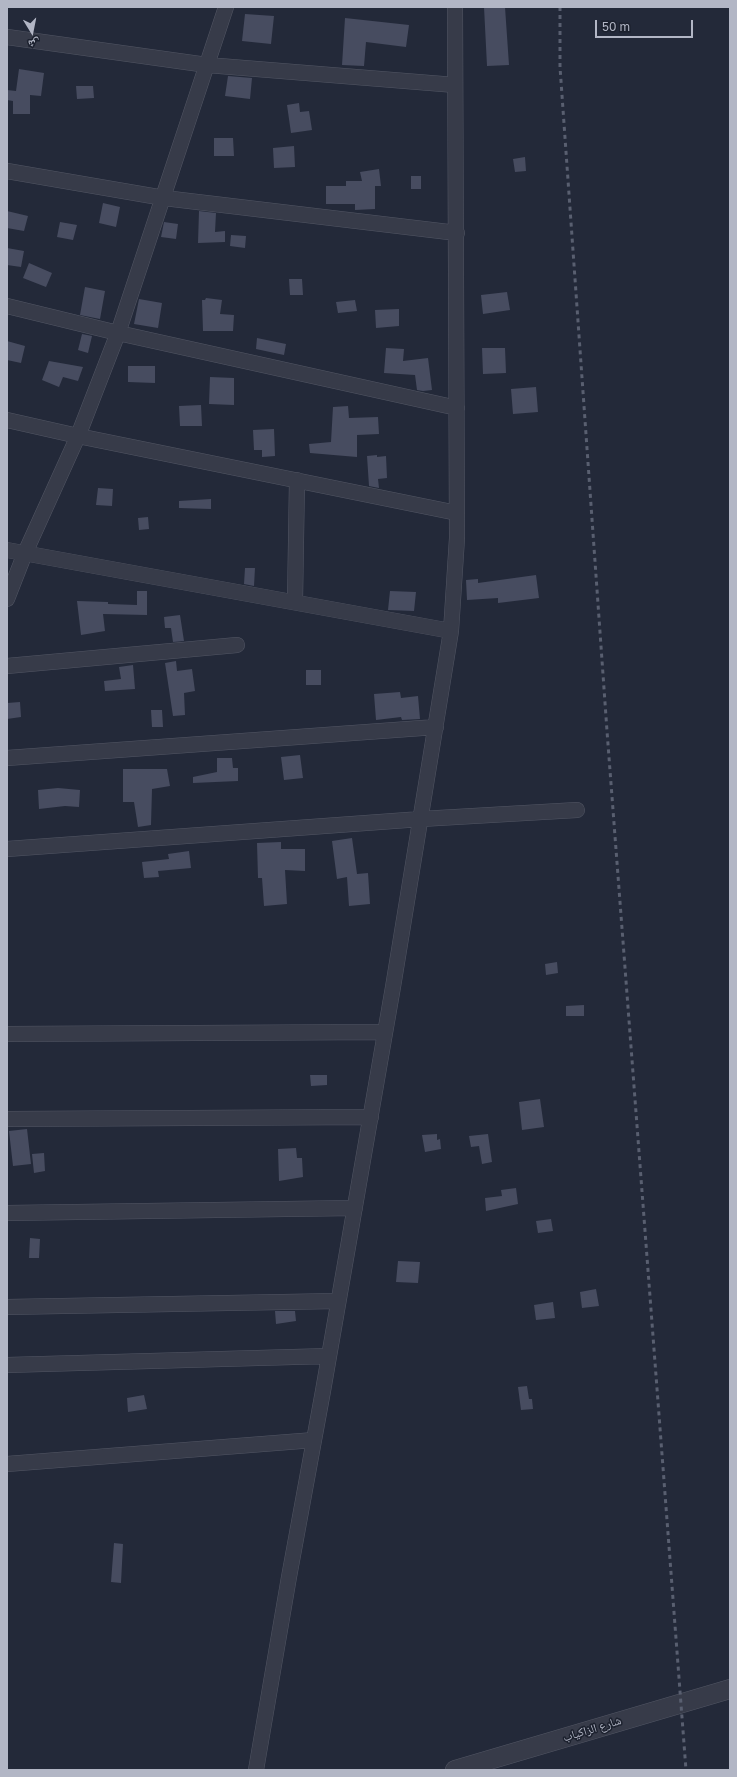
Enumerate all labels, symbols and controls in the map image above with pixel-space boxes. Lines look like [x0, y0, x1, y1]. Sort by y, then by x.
north arrow [12, 12, 52, 52]
scale bar [597, 12, 695, 38]
text: 50 m [602, 19, 630, 34]
text: ش [27, 37, 41, 52]
street label: شارع الزاكياب [561, 1713, 623, 1745]

